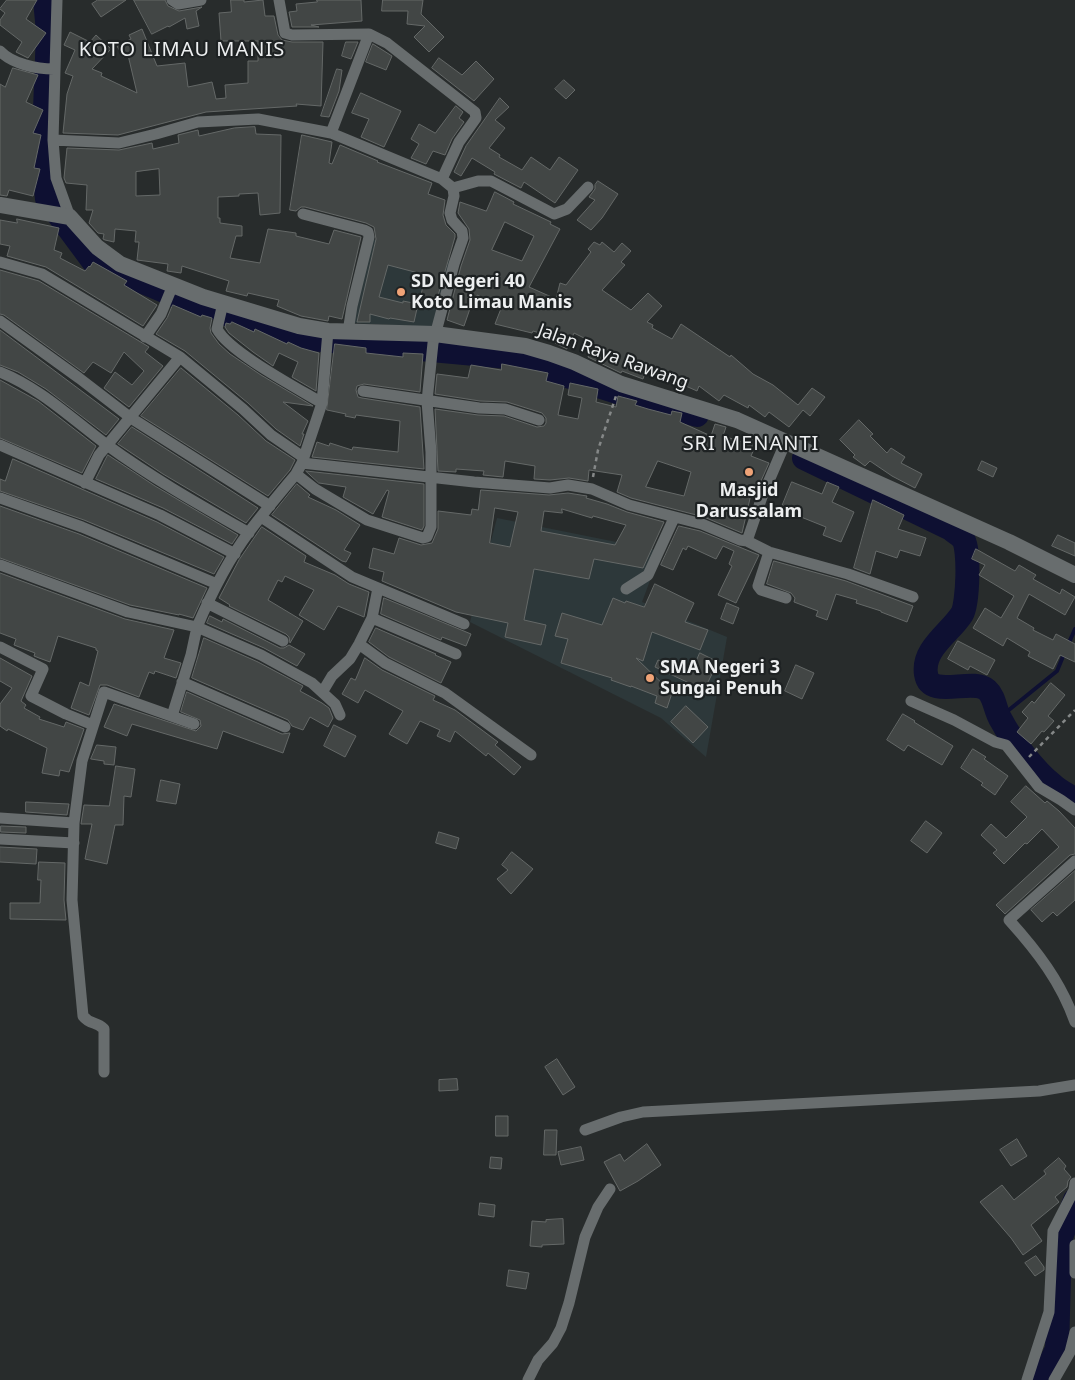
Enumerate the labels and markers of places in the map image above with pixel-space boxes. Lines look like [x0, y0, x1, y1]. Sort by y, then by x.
place label: SD Negeri 40 Koto Limau Manis [411, 271, 572, 314]
marker: SD Negeri 40 Koto Limau Manis [395, 286, 407, 298]
marker: Masjid Darussalam [743, 466, 755, 478]
place label: Masjid Darussalam [696, 480, 802, 522]
place label: SMA Negeri 3 Sungai Penuh [660, 657, 783, 700]
marker: SMA Negeri 3 Sungai Penuh [644, 672, 656, 684]

